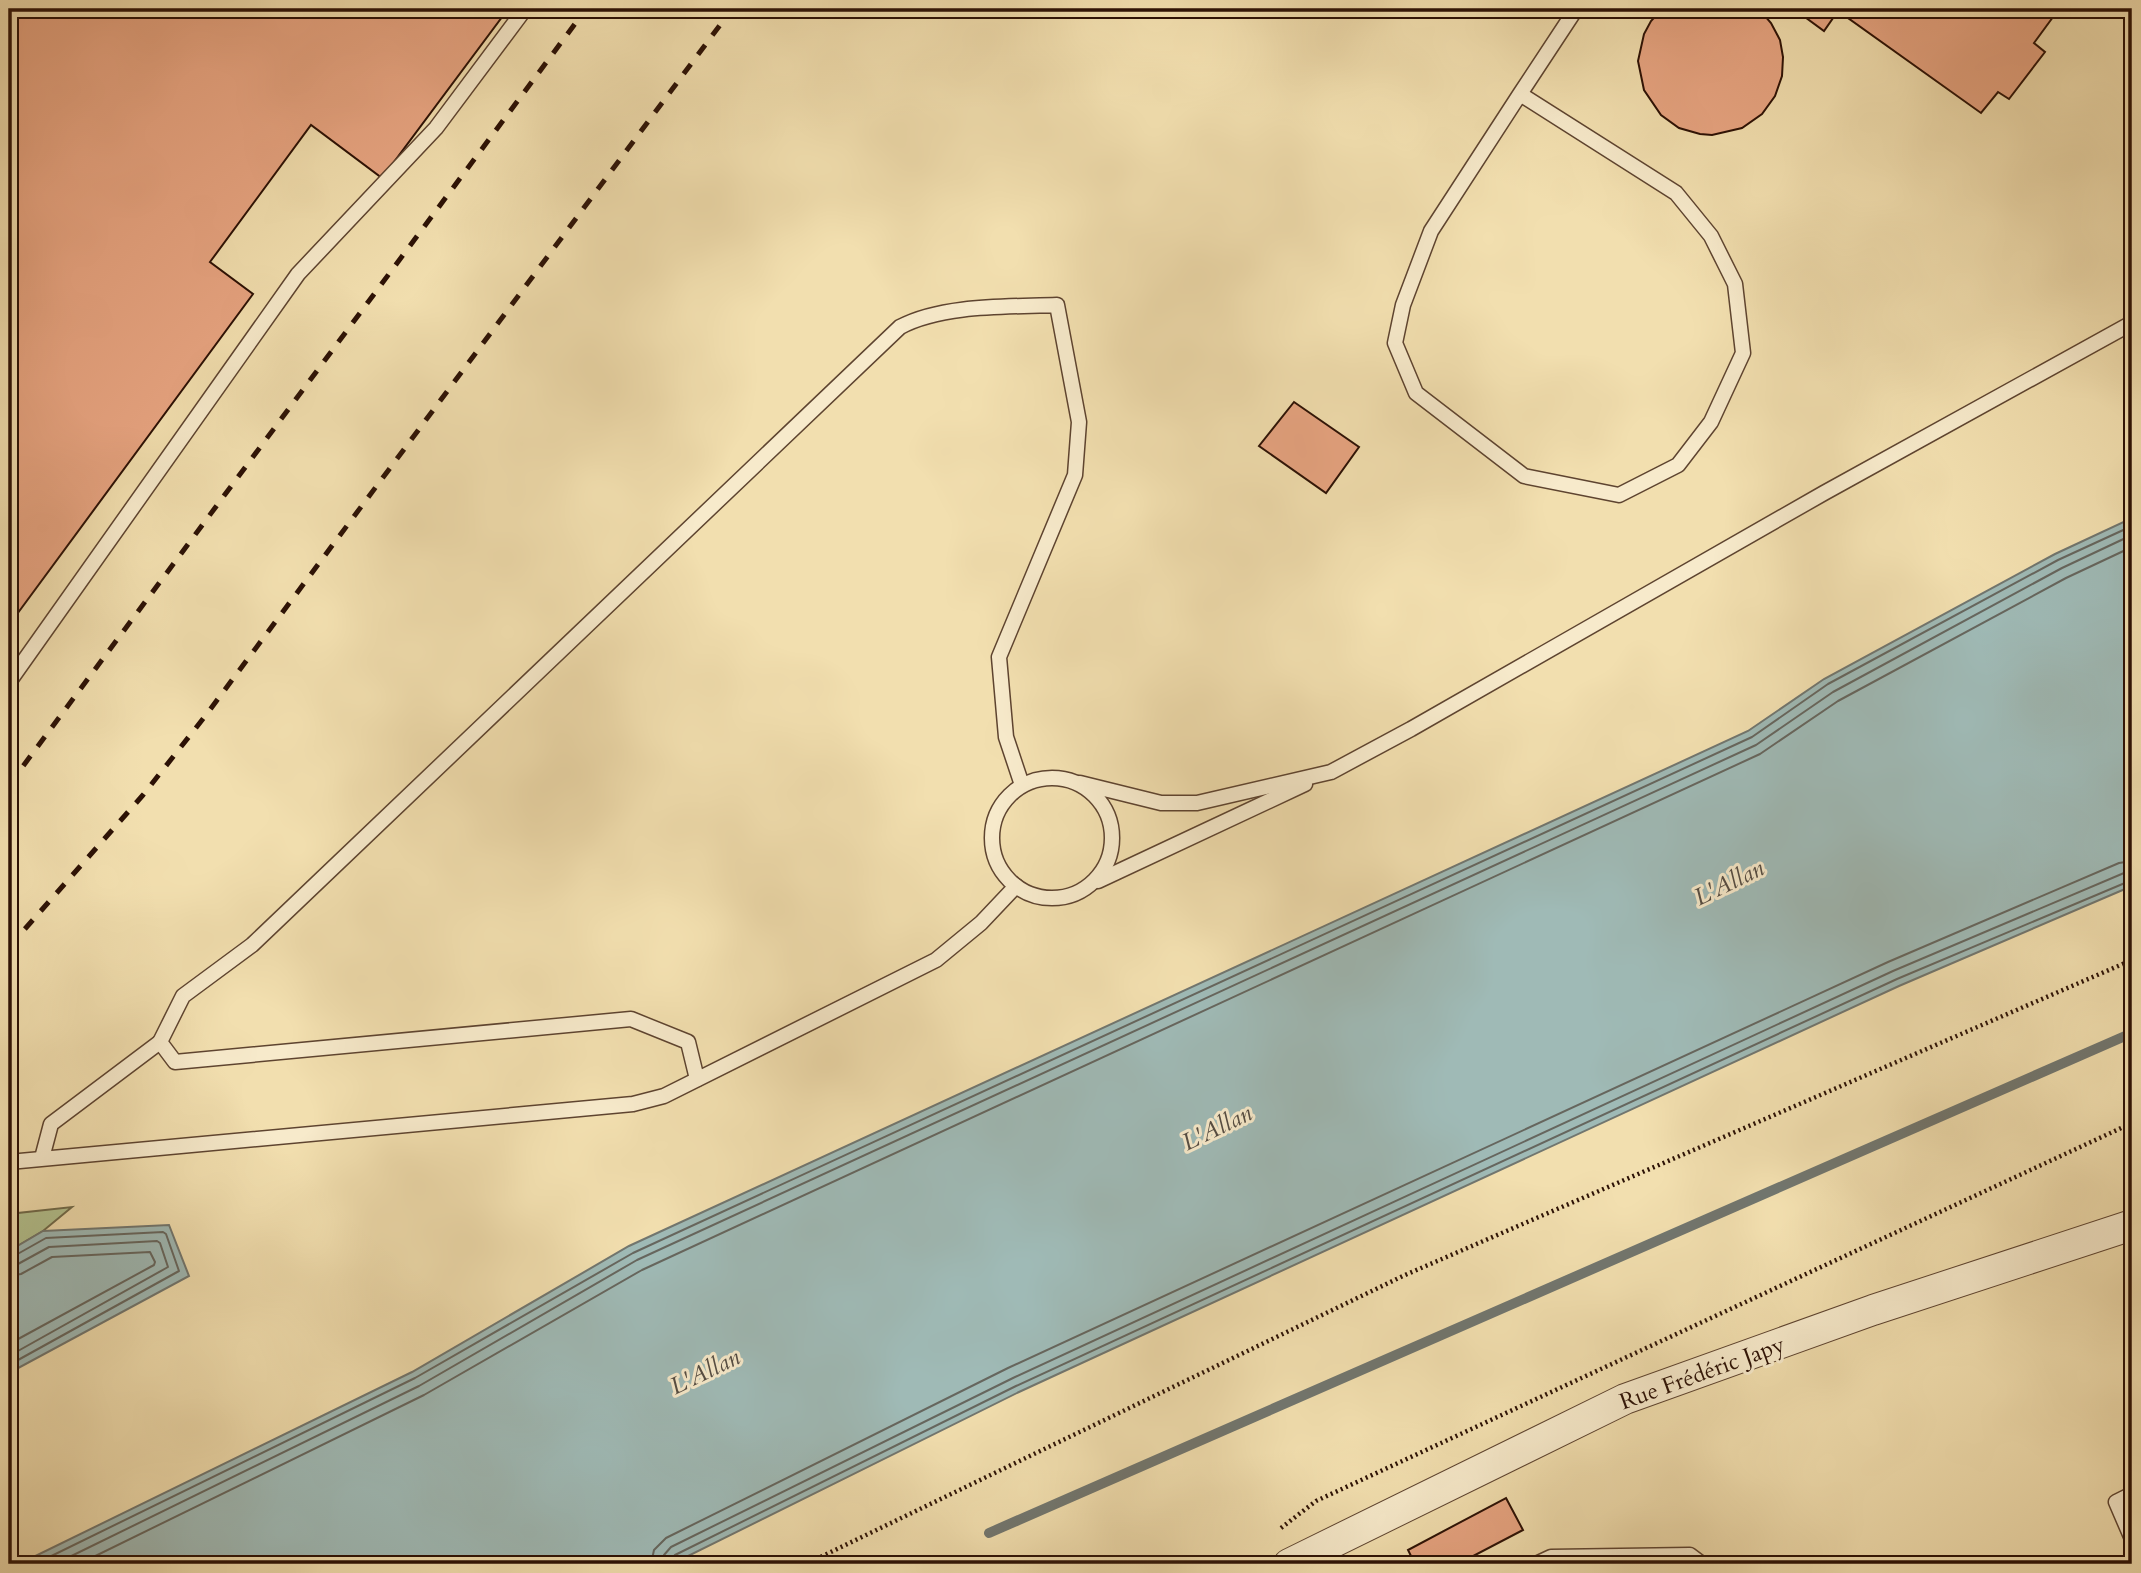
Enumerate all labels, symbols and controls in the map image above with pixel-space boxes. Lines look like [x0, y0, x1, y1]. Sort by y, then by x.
water label: L'Allan [1688, 852, 1770, 914]
water label: L'Allan [1176, 1097, 1258, 1159]
street label: Rue Frédéric Japy [1615, 1329, 1789, 1417]
water label: L'Allan [664, 1341, 746, 1403]

